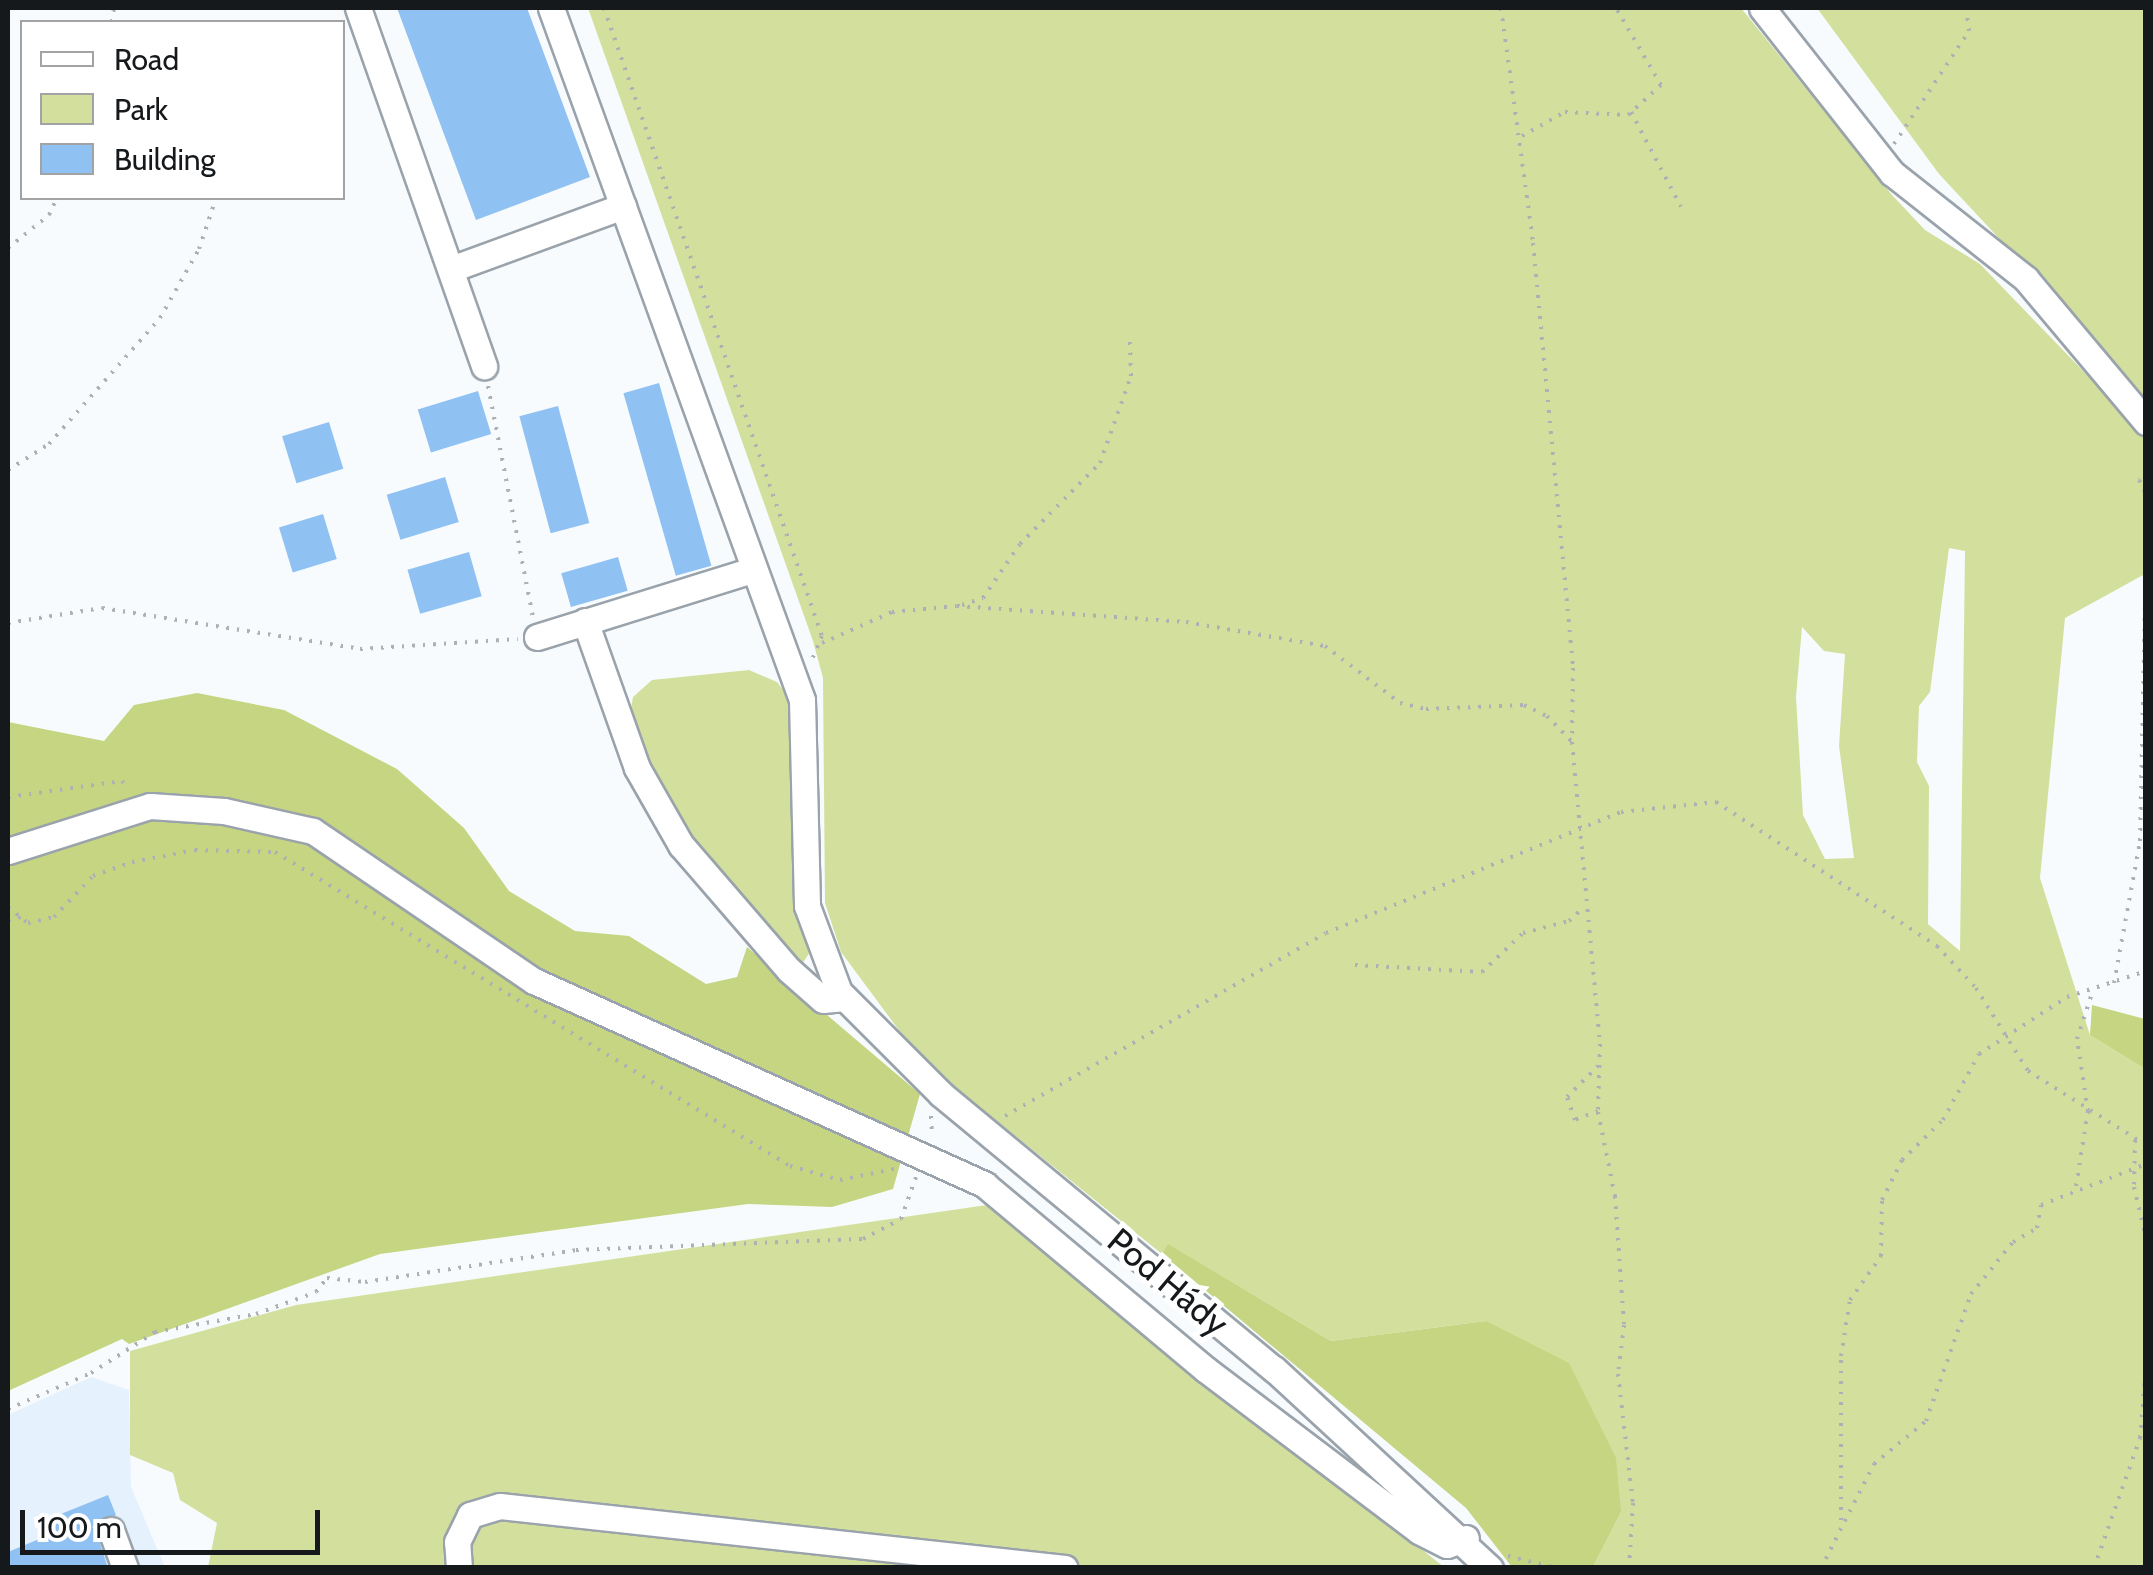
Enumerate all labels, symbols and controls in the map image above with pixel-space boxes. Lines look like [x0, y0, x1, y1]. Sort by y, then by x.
legend [20, 20, 345, 200]
text: Road [114, 41, 179, 78]
text: Park [114, 91, 168, 128]
text: Building [114, 141, 216, 178]
street label: Pod Hády [1099, 1220, 1237, 1344]
scale bar [25, 1490, 325, 1552]
text: 100 m [37, 1509, 122, 1546]

